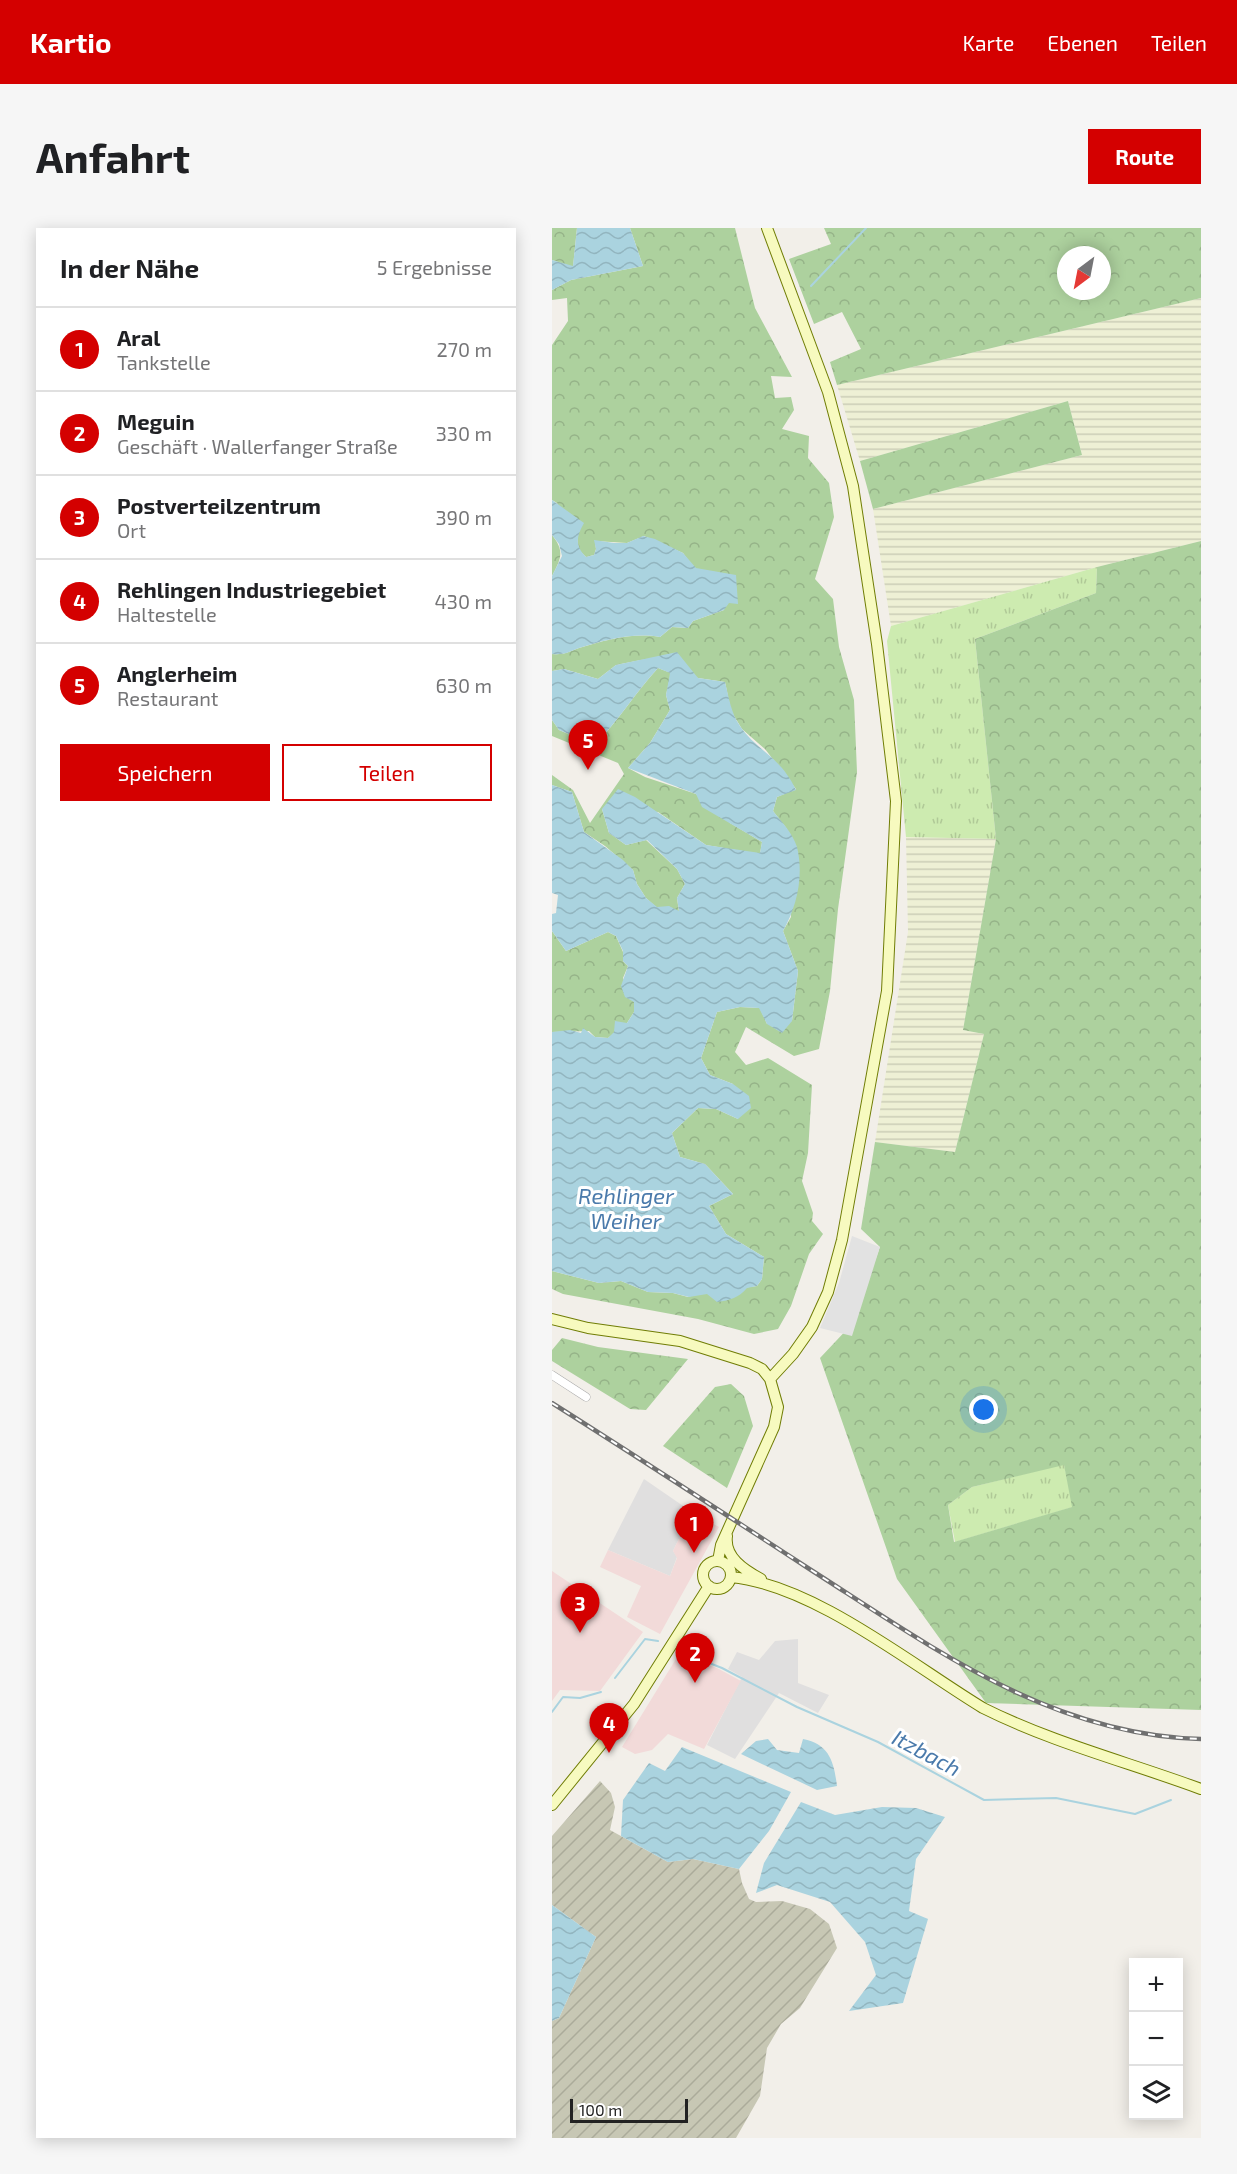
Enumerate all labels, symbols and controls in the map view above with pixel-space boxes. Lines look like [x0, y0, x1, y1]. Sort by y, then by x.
text: Kartio [30, 25, 111, 59]
text: Karte [963, 30, 1014, 55]
text: Ebenen [1047, 30, 1118, 55]
text: Teilen [1151, 30, 1207, 55]
button: Route [1088, 129, 1201, 184]
text: Anfahrt [36, 131, 190, 181]
north arrow [1057, 246, 1111, 300]
text: In der Nähe [60, 252, 199, 283]
text: 5 Ergebnisse [377, 255, 492, 279]
text: Aral [117, 324, 160, 350]
text: 1 [75, 337, 84, 361]
text: 270 m [436, 337, 492, 361]
text: Tankstelle [117, 350, 211, 374]
text: Meguin [117, 408, 195, 434]
text: 2 [74, 421, 85, 445]
text: 330 m [436, 421, 492, 445]
text: Geschäft · Wallerfanger Straße [117, 434, 398, 458]
text: Postverteilzentrum [117, 492, 321, 518]
text: 3 [74, 505, 85, 529]
text: 390 m [435, 505, 492, 529]
text: Ort [117, 518, 146, 542]
text: Rehlingen Industriegebiet [117, 576, 386, 602]
text: 4 [73, 589, 86, 613]
text: 430 m [435, 589, 492, 613]
text: Haltestelle [117, 602, 217, 626]
text: Anglerheim [117, 660, 237, 686]
text: 5 [74, 673, 85, 697]
text: 630 m [435, 673, 492, 697]
text: Restaurant [117, 686, 218, 710]
pin: 5 [568, 720, 608, 770]
button: Speichern [60, 744, 270, 801]
button: Teilen [282, 744, 492, 801]
water label: Rehlinger Weiher [578, 1182, 675, 1233]
your location [969, 1395, 998, 1424]
pin: 1 [674, 1504, 714, 1553]
pin: 3 [561, 1584, 600, 1633]
pin: 2 [676, 1634, 714, 1683]
pin: 4 [590, 1704, 628, 1753]
water label: Itzbach [888, 1723, 966, 1781]
map controls [1129, 1958, 1183, 2120]
button: + [1129, 1958, 1183, 2012]
button: − [1129, 2012, 1183, 2066]
button: layers [1129, 2066, 1183, 2120]
scale bar [570, 2096, 688, 2124]
text: 100 m [579, 2100, 622, 2119]

